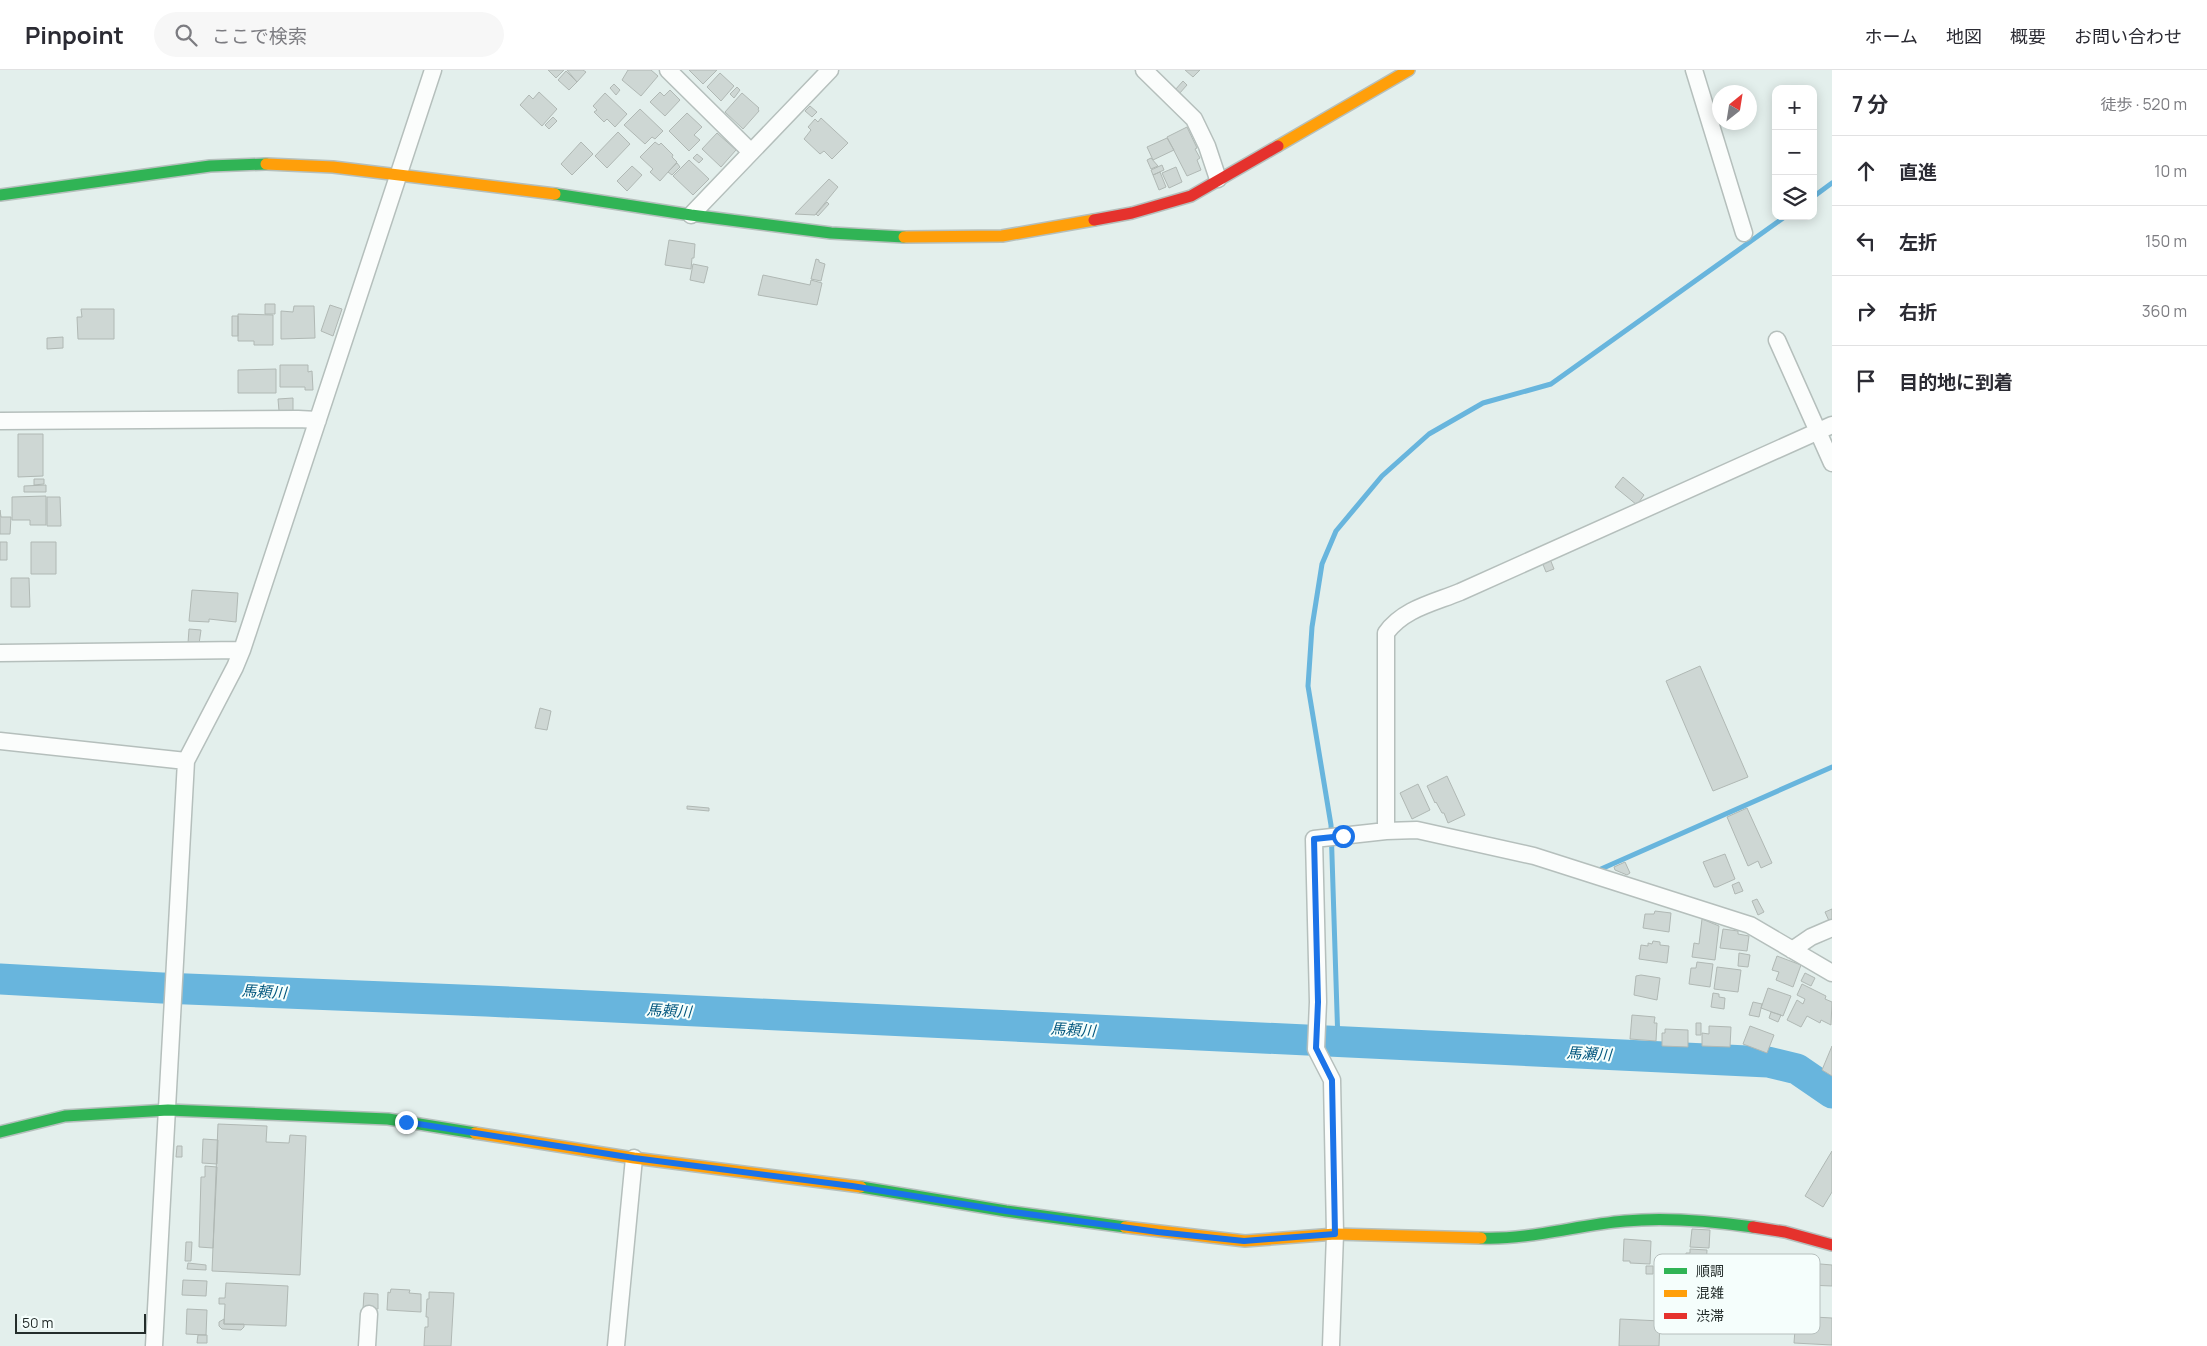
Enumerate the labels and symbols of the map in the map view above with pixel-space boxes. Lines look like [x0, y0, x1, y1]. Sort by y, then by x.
north arrow [1712, 85, 1757, 130]
route start [1332, 825, 1355, 848]
water label: 馬頼川 [241, 980, 289, 1003]
water label: 馬頼川 [646, 999, 694, 1022]
water label: 馬頼川 [1050, 1018, 1098, 1041]
water label: 馬瀬川 [1566, 1042, 1614, 1065]
route end [395, 1111, 418, 1134]
legend [1654, 1254, 1820, 1334]
text: 順調 [1696, 1261, 1724, 1280]
text: 混雑 [1696, 1283, 1724, 1302]
text: 渋滞 [1696, 1306, 1724, 1325]
scale bar [15, 1311, 146, 1334]

